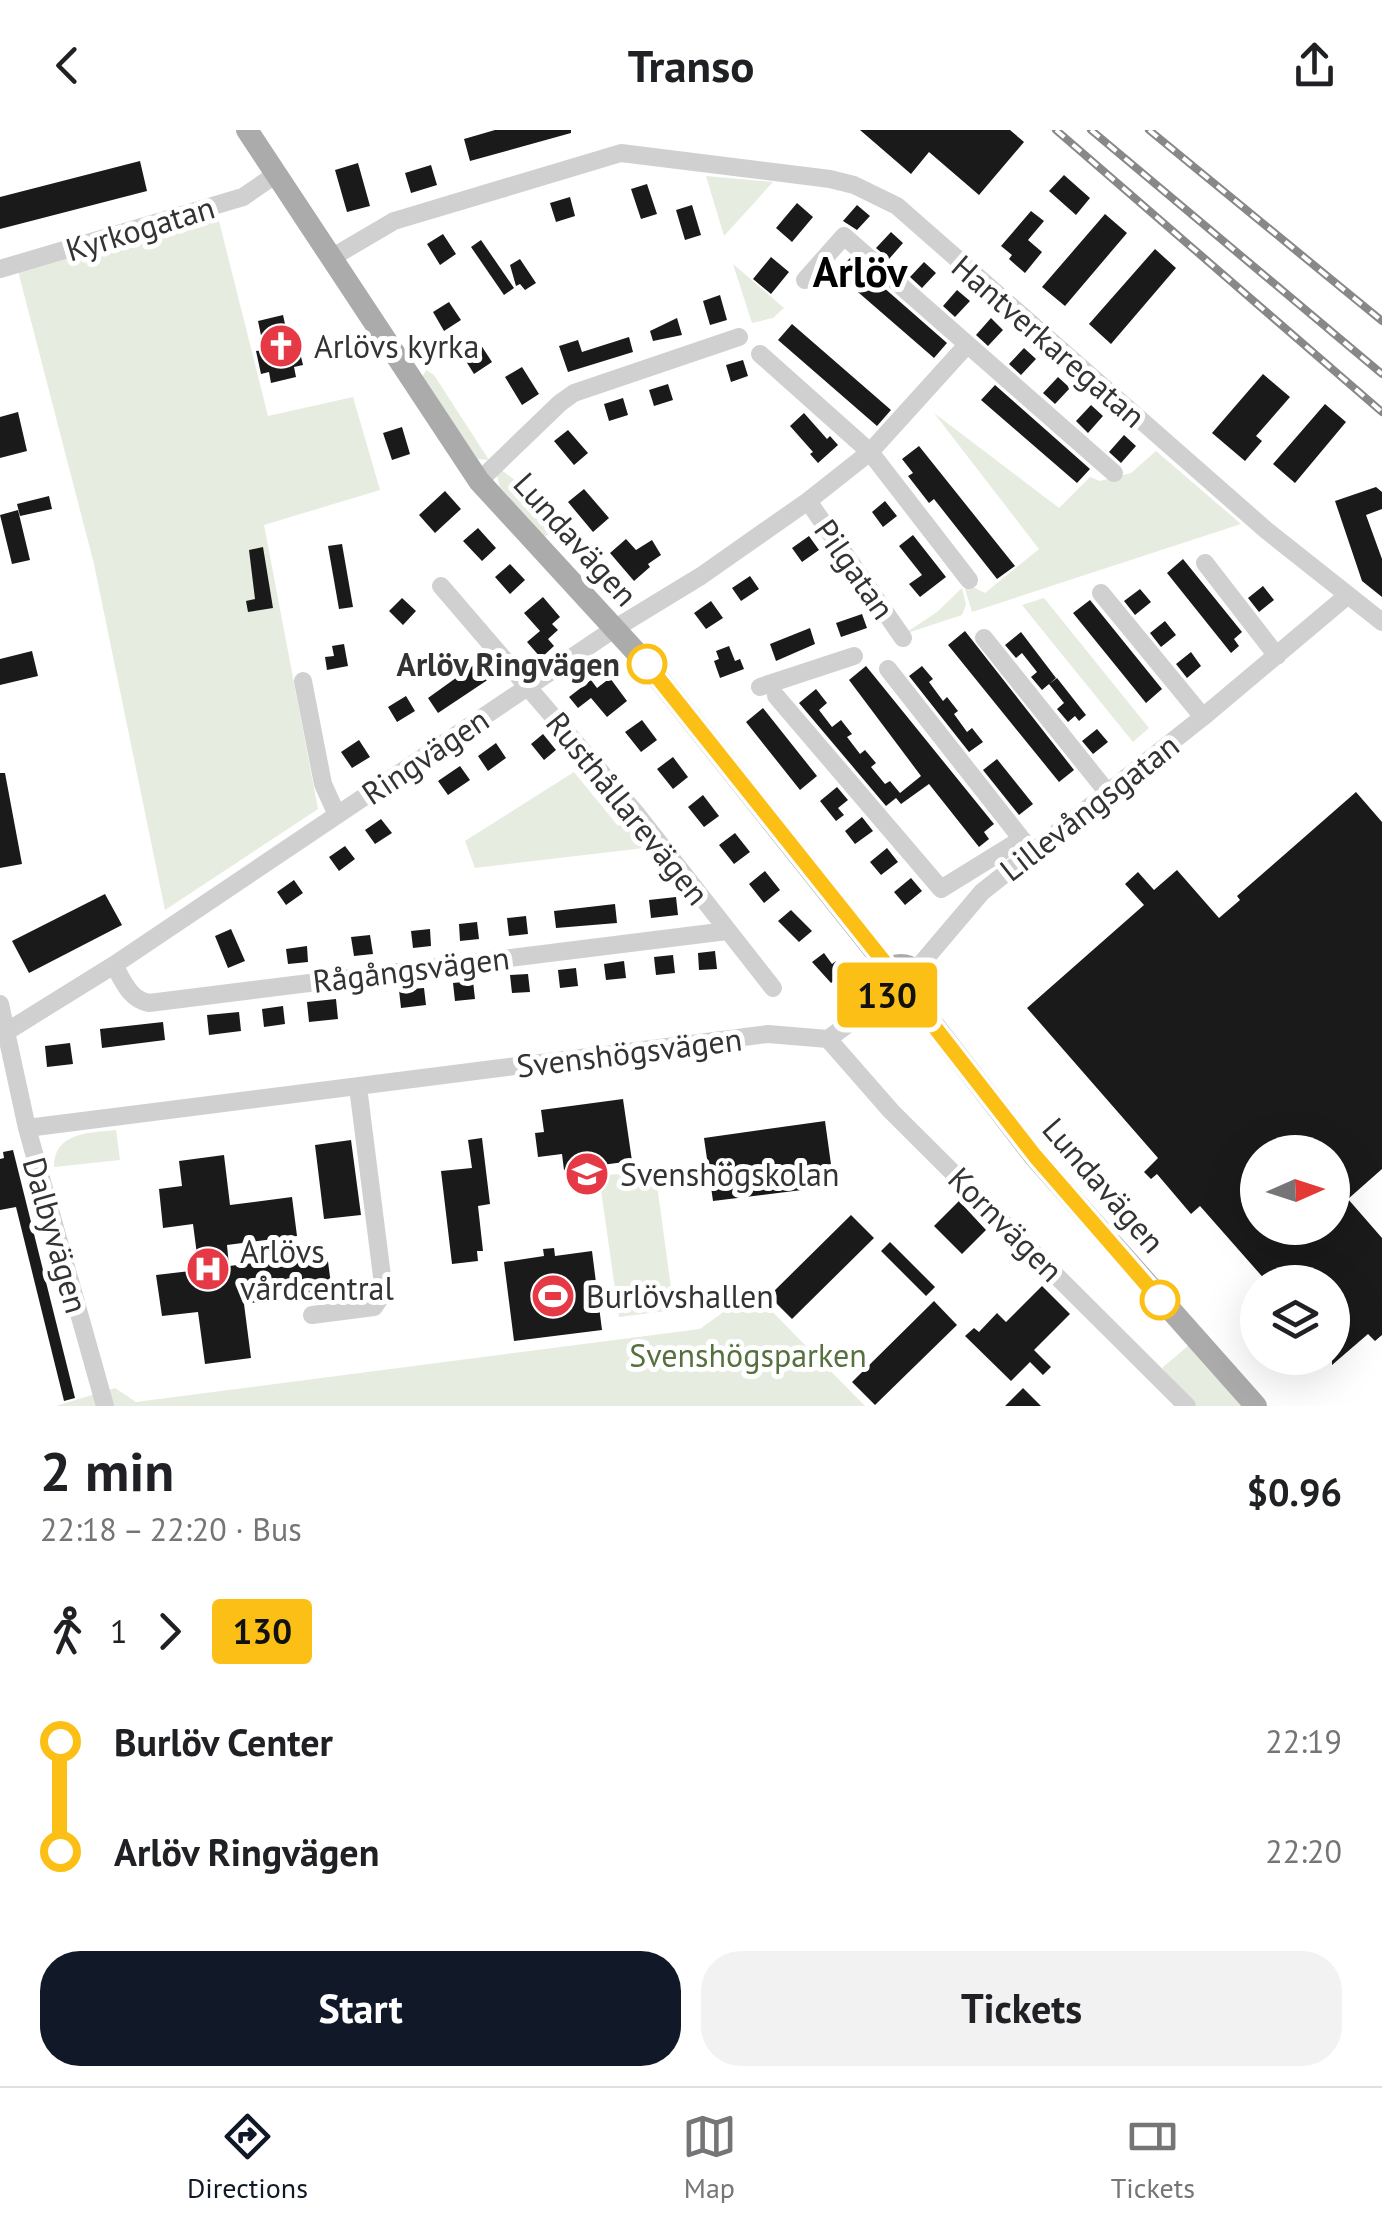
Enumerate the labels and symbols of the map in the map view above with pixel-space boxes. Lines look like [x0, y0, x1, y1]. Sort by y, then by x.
street label: Kyrkogatan [61, 186, 219, 270]
district label: Arlöv [813, 244, 908, 299]
street label: Hantverkaregatan [943, 245, 1155, 437]
church icon: Arlövs kyrka [258, 323, 304, 369]
place label: Arlövs kyrka [314, 325, 479, 367]
street label: Lundavägen [505, 463, 647, 615]
street label: Pilgatan [805, 511, 905, 627]
place label: Arlöv Ringvägen [397, 643, 620, 685]
marker: Arlöv Ringvägen [628, 645, 666, 683]
street label: Ringvägen [353, 698, 497, 814]
street label: Rusthållarevägen [537, 703, 719, 913]
street label: Lillevångsgatan [991, 724, 1187, 890]
street label: Rågångsvägen [310, 936, 512, 1002]
line badge: 130 [830, 962, 944, 1028]
street label: Svenshögsvägen [514, 1017, 744, 1087]
street label: Lundavägen [1034, 1109, 1174, 1261]
north arrow [1240, 1135, 1350, 1245]
school or university icon: Svenshögskolan [564, 1151, 610, 1197]
street label: Dalbyvägen [14, 1152, 98, 1318]
place label: Svenshögskolan [620, 1153, 839, 1195]
street label: Kornvägen [940, 1158, 1072, 1290]
place label: Arlövs vårdcentral [240, 1230, 394, 1309]
hospital icon: Arlövs vårdcentral [185, 1246, 231, 1292]
sports icon: Burlövshallen [530, 1273, 576, 1319]
place label: Burlövshallen [586, 1275, 774, 1317]
unlabelled marker [1141, 1281, 1179, 1319]
park label: Svenshögsparken [629, 1334, 867, 1376]

